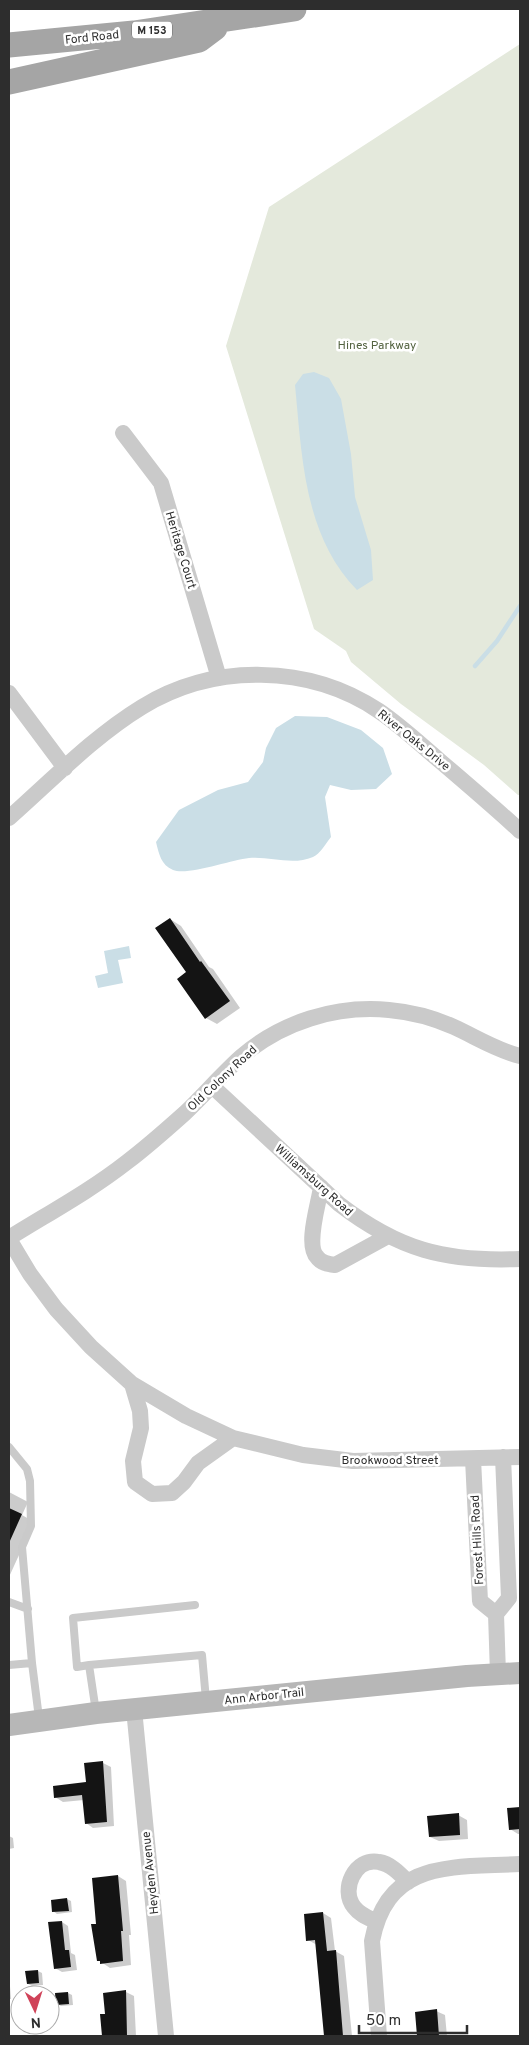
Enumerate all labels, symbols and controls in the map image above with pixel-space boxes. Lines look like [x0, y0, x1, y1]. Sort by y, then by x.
road number: M 153 [132, 22, 172, 38]
street label: Ford Road [64, 27, 120, 49]
park label: Hines Parkway [338, 338, 416, 354]
street label: Heritage Court [161, 510, 199, 591]
street label: River Oaks Drive [374, 707, 453, 775]
street label: Old Colony Road [185, 1042, 261, 1115]
street label: Williamsburg Road [271, 1141, 356, 1220]
street label: Brookwood Street [342, 1453, 438, 1469]
street label: Forest Hills Road [468, 1495, 488, 1585]
street label: Ann Arbor Trail [223, 1685, 305, 1709]
street label: Heyden Avenue [139, 1831, 163, 1915]
north arrow [10, 1985, 60, 2035]
scale bar [359, 2002, 466, 2034]
text: 50 m [366, 2012, 401, 2031]
text: N [30, 2013, 41, 2030]

